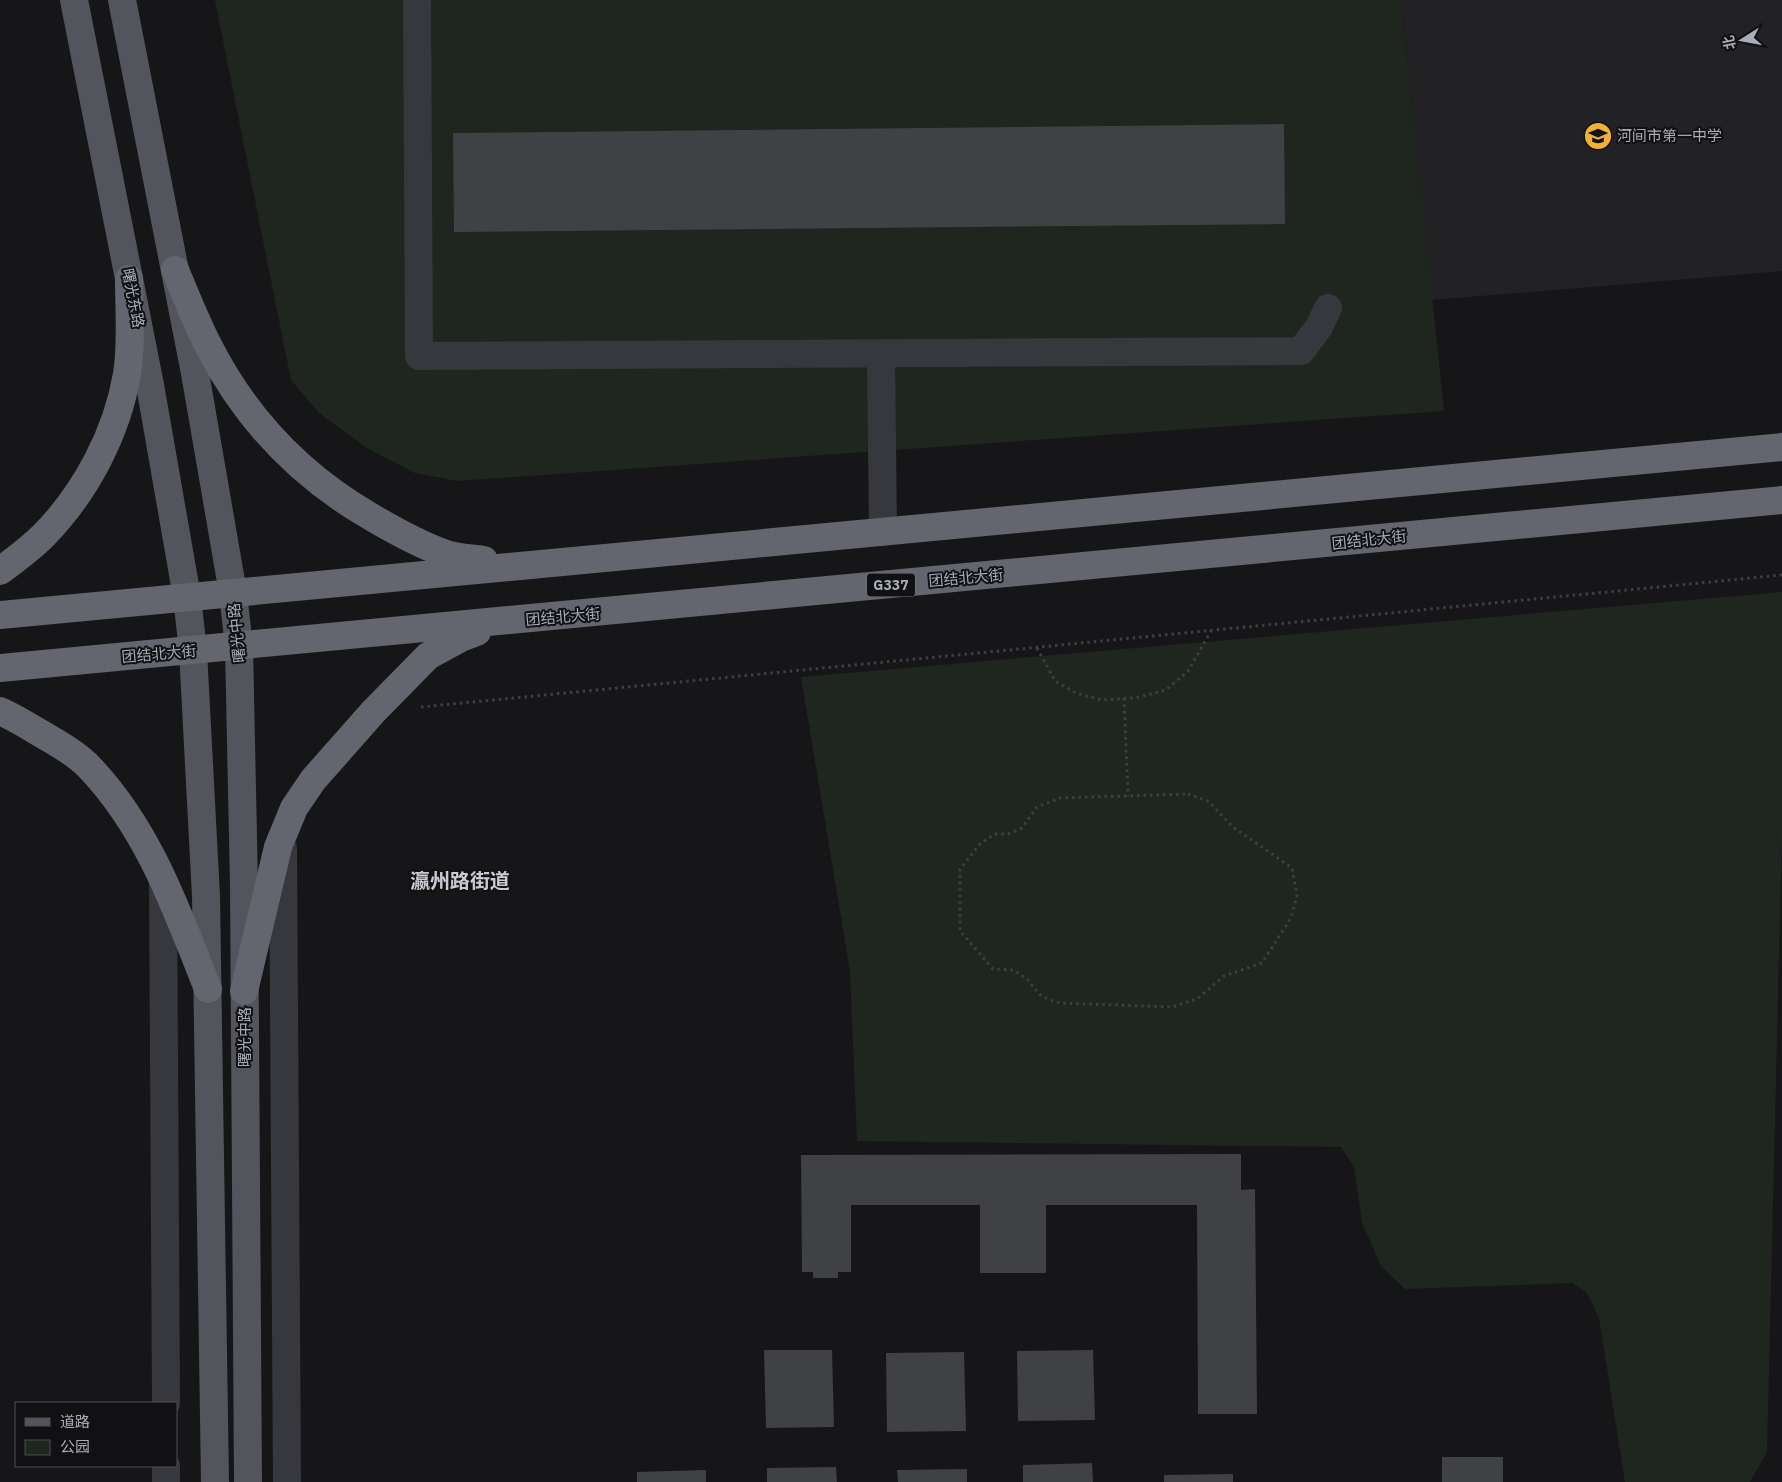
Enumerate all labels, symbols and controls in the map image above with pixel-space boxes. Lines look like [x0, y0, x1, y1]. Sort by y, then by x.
north arrow [1717, 15, 1767, 65]
text: 北 [1719, 34, 1739, 51]
school or university icon: 河间市第一中学 [1583, 121, 1613, 151]
place label: 河间市第一中学 [1617, 126, 1722, 145]
street label: 曙光东路 [118, 267, 149, 329]
street label: 团结北大街 [1331, 526, 1407, 553]
street label: 团结北大街 [928, 565, 1004, 590]
road number: G337 [867, 574, 915, 596]
street label: 曙光中路 [224, 602, 249, 664]
street label: 团结北大街 [525, 604, 601, 629]
street label: 团结北大街 [121, 641, 197, 666]
district label: 瀛州路街道 [410, 867, 510, 894]
street label: 曙光中路 [235, 1007, 254, 1067]
legend [15, 1402, 178, 1467]
text: 道路 [60, 1412, 90, 1431]
text: 公园 [60, 1437, 90, 1456]

